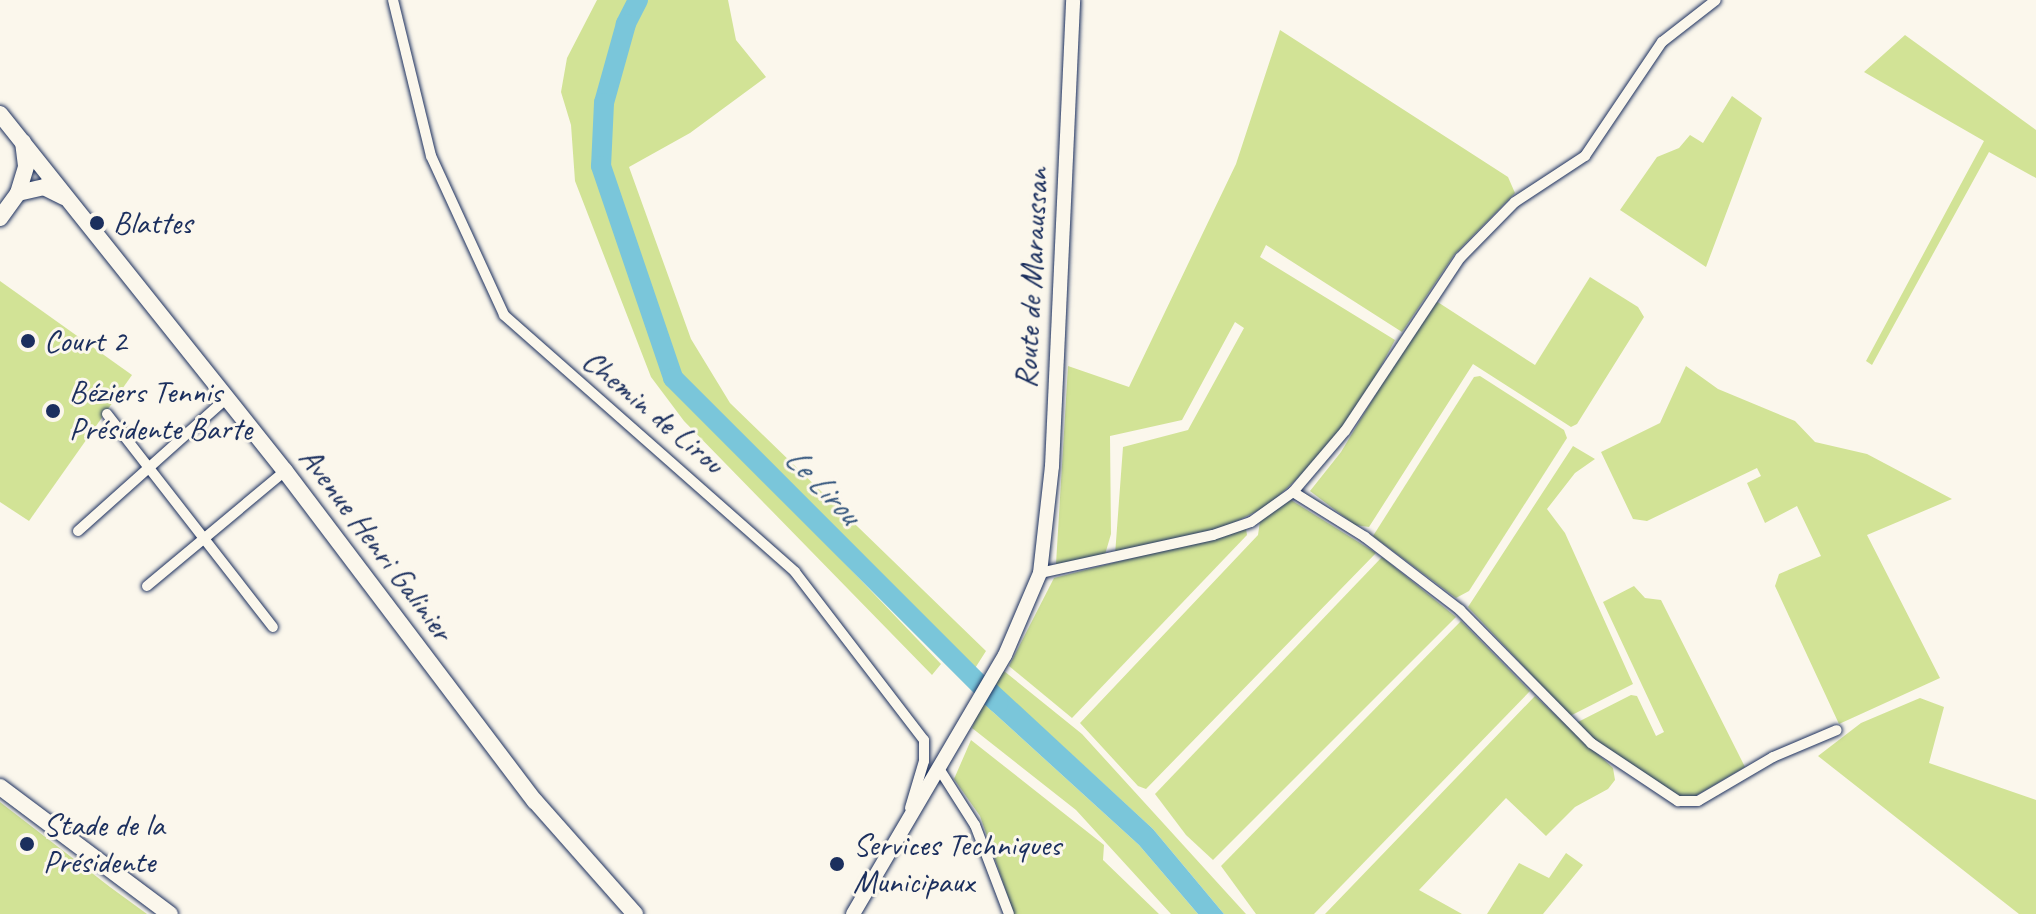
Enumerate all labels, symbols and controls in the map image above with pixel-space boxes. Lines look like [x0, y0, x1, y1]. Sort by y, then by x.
street label: Route de Maraussan [1007, 166, 1057, 390]
place label: Blattes [113, 204, 192, 242]
marker: Blattes [88, 214, 106, 232]
place label: Court 2 [44, 322, 126, 360]
marker: Court 2 [19, 332, 37, 350]
street label: Chemin de Lirou [574, 342, 732, 482]
place label: Béziers Tennis Présidente Barte [69, 374, 252, 449]
marker: Béziers Tennis Présidente Barte [44, 402, 62, 420]
water label: Le Lirou [776, 438, 870, 532]
street label: Avenue Henri Galinier [291, 440, 461, 648]
place label: Stade de la Présidente [43, 807, 165, 882]
place label: Services Techniques Municipaux [853, 827, 1061, 902]
marker: Stade de la Présidente [18, 835, 36, 853]
marker: Services Techniques Municipaux [828, 855, 846, 873]

